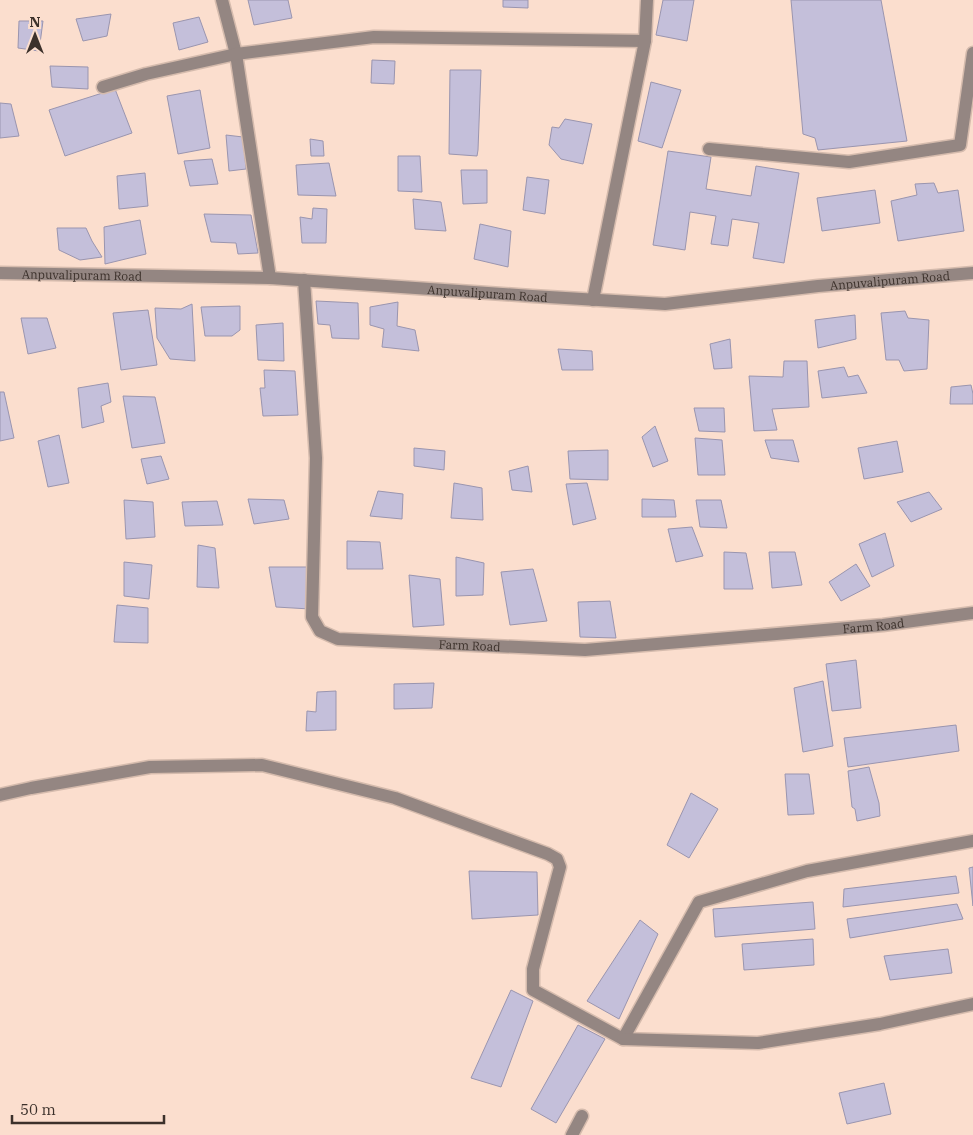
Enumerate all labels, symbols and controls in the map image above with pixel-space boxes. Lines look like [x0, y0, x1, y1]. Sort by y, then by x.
north arrow [10, 10, 60, 60]
text: N [29, 13, 41, 31]
street label: Anpuvalipuram Road [22, 266, 142, 283]
street label: Anpuvalipuram Road [829, 267, 950, 292]
street label: Anpuvalipuram Road [427, 281, 548, 304]
street label: Farm Road [842, 615, 905, 636]
street label: Farm Road [438, 636, 501, 654]
scale bar [12, 1092, 165, 1124]
text: 50 m [20, 1100, 56, 1119]

